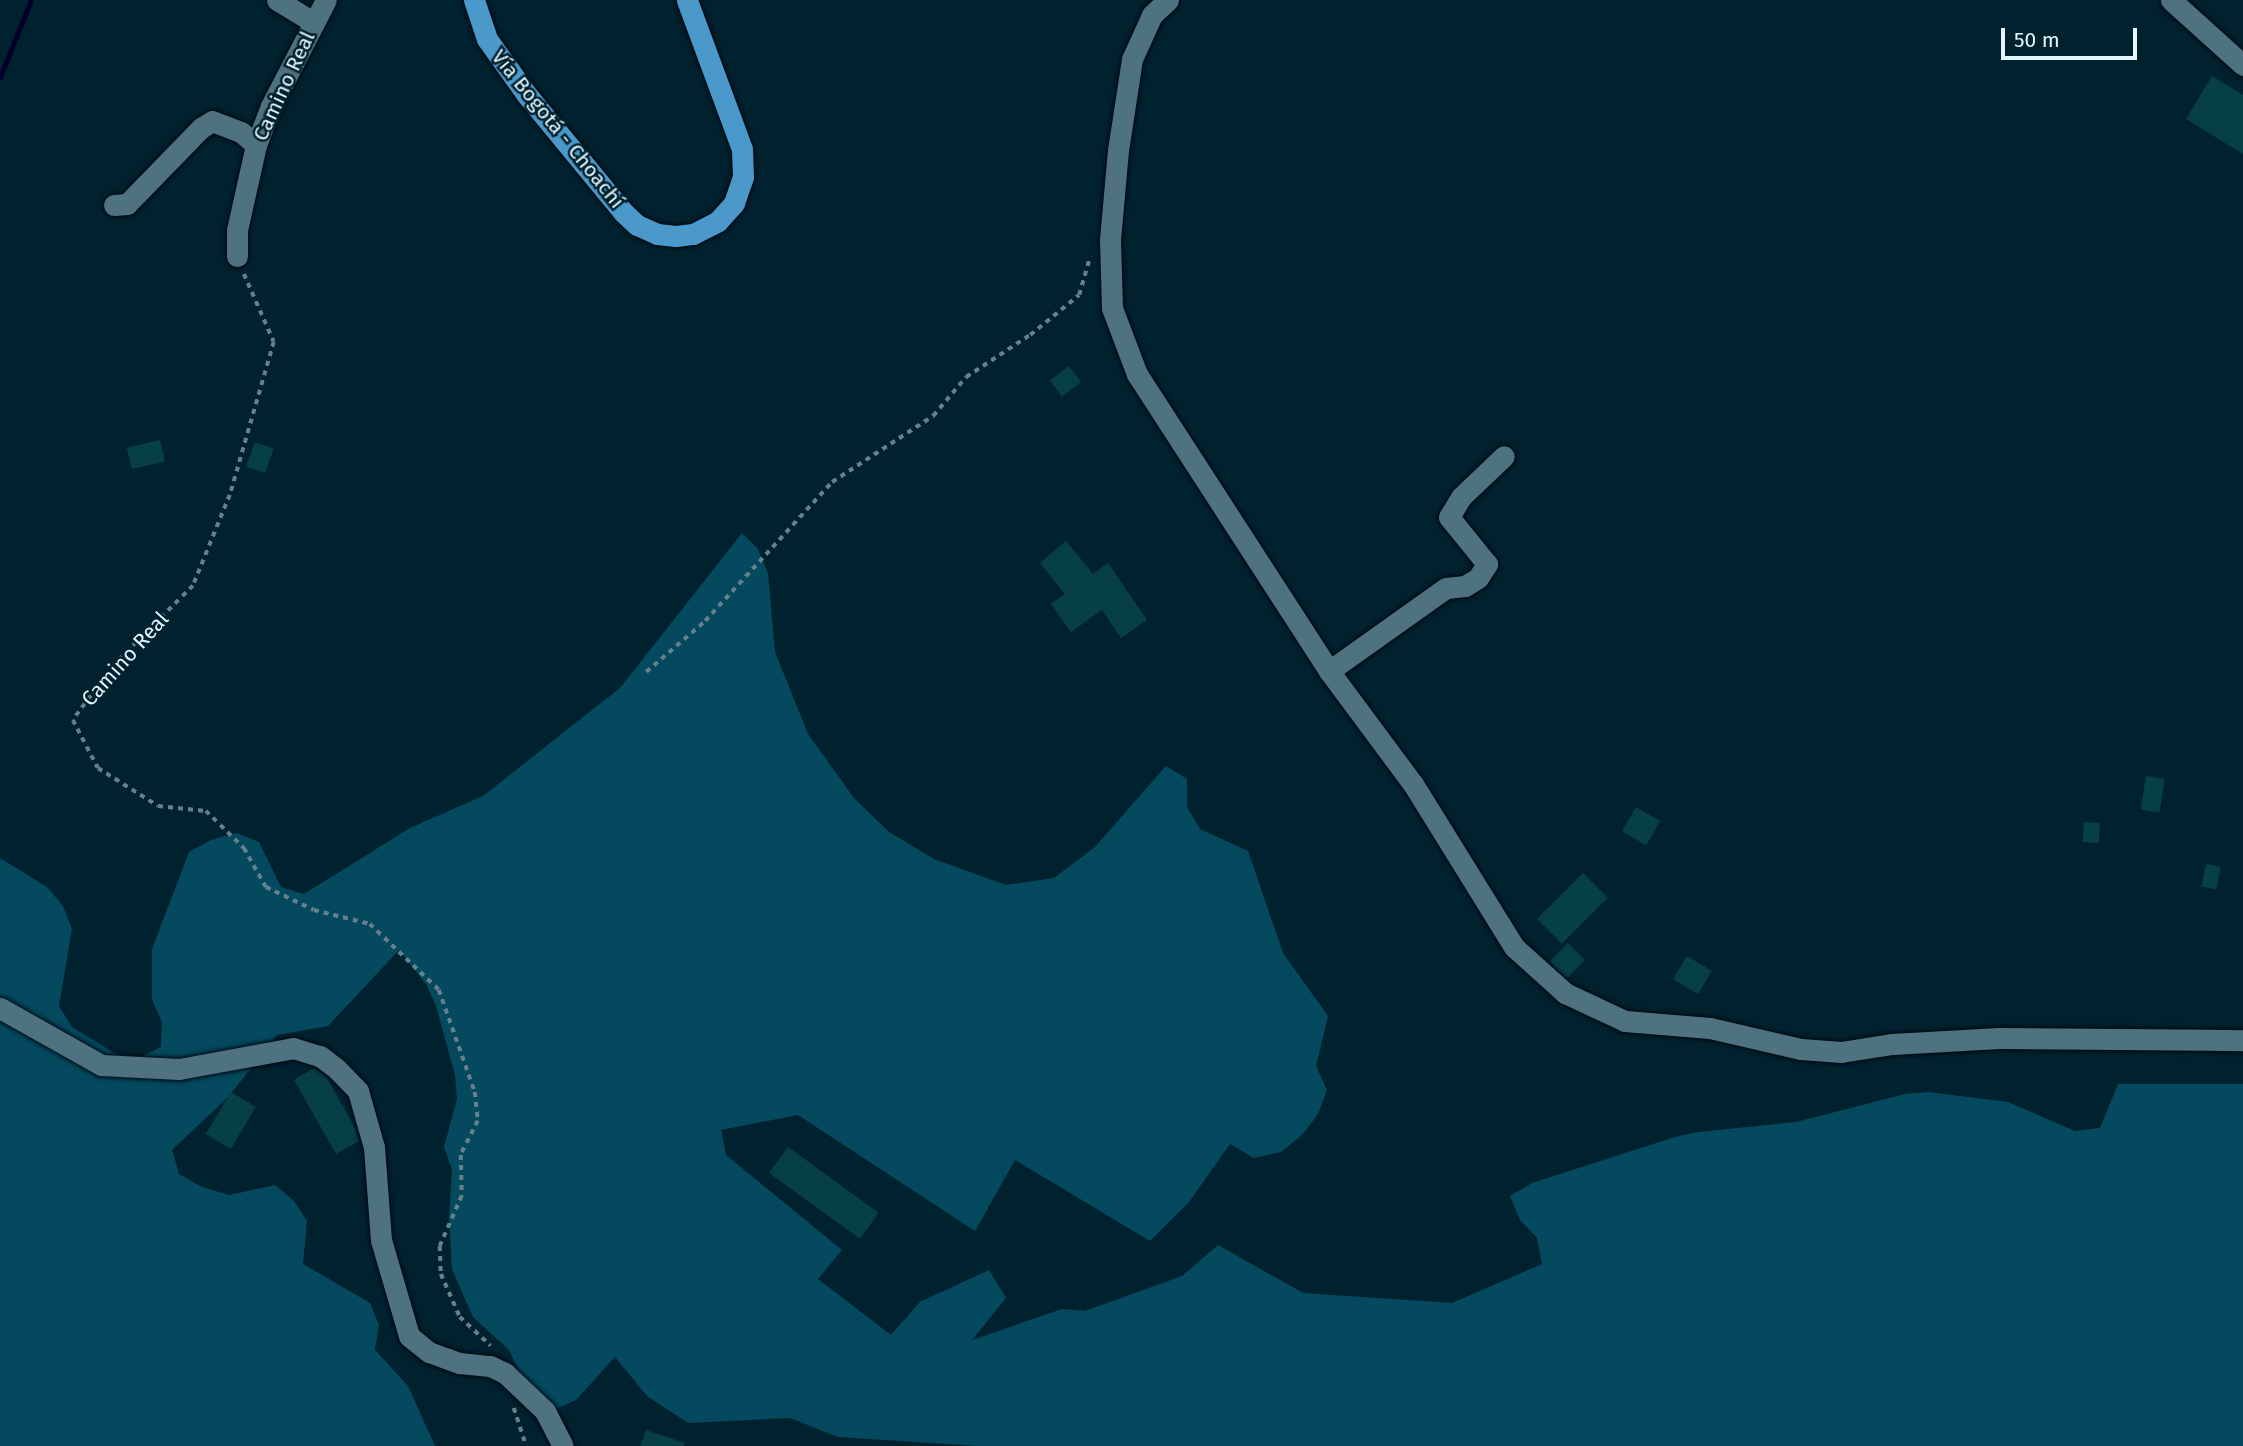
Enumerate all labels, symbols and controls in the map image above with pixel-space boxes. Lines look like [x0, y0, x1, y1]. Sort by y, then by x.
scale bar [2005, 14, 2142, 58]
street label: Camino Real [248, 27, 320, 145]
text: 50 m [2014, 27, 2060, 53]
street label: Vía Bogotá - Choachí [486, 45, 630, 213]
street label: Camino Real [76, 607, 174, 711]

